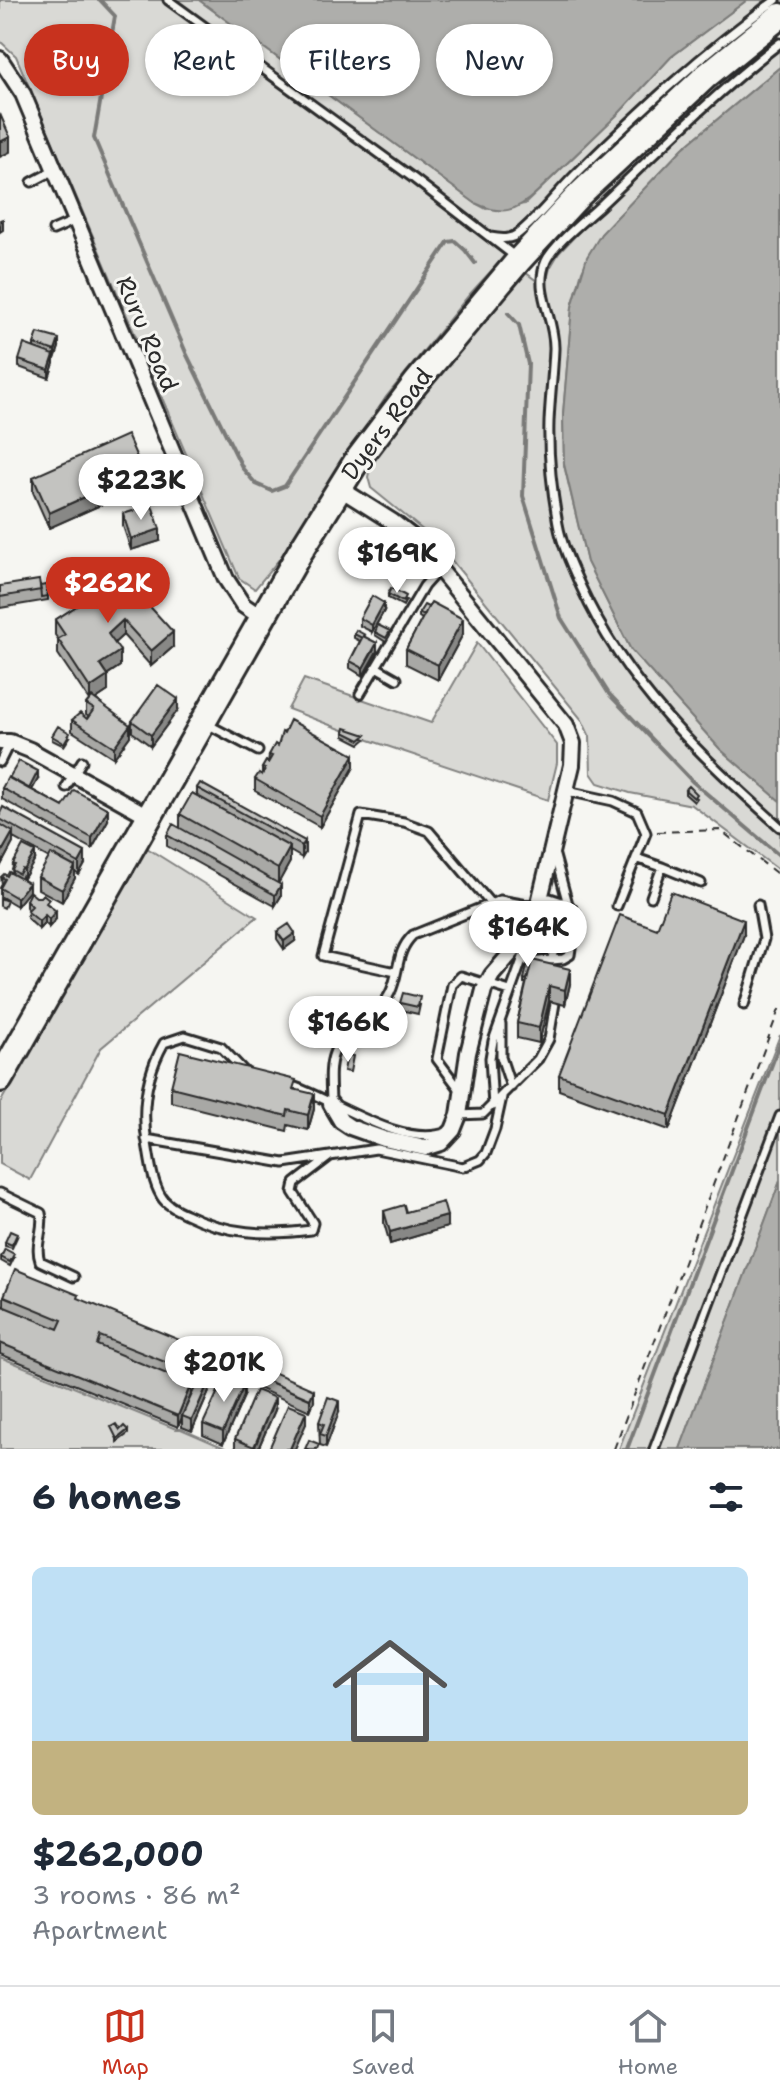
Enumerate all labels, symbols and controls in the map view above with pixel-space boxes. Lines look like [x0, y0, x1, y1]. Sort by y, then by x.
chip: Buy [24, 24, 129, 96]
chip: Rent [145, 24, 264, 96]
chip: Filters [280, 24, 420, 96]
chip: New [436, 24, 553, 96]
street label: Ruru Road [108, 271, 186, 397]
street label: Dyers Road [334, 361, 440, 487]
pin: $223K [85, 454, 197, 522]
text: $223K [97, 462, 185, 497]
pin: $169K [341, 527, 453, 595]
text: $169K [356, 535, 438, 570]
pin: $262K [52, 557, 164, 625]
text: $262K [64, 565, 152, 600]
pin: $164K [472, 901, 584, 969]
text: $164K [487, 909, 569, 944]
pin: $166K [292, 996, 404, 1064]
text: $166K [307, 1004, 389, 1039]
pin: $201K [168, 1336, 280, 1404]
text: $201K [183, 1344, 265, 1379]
text: 6 homes [32, 1474, 181, 1520]
icon: filters [704, 1475, 748, 1519]
icon: home [318, 1619, 462, 1763]
text: $262,000 [32, 1831, 204, 1877]
text: 3 rooms · 86 m² [32, 1877, 241, 1912]
text: Apartment [32, 1912, 168, 1947]
tab: Map [102, 2004, 149, 2081]
tab: Saved [352, 2004, 415, 2081]
tab: Home [618, 2004, 678, 2081]

